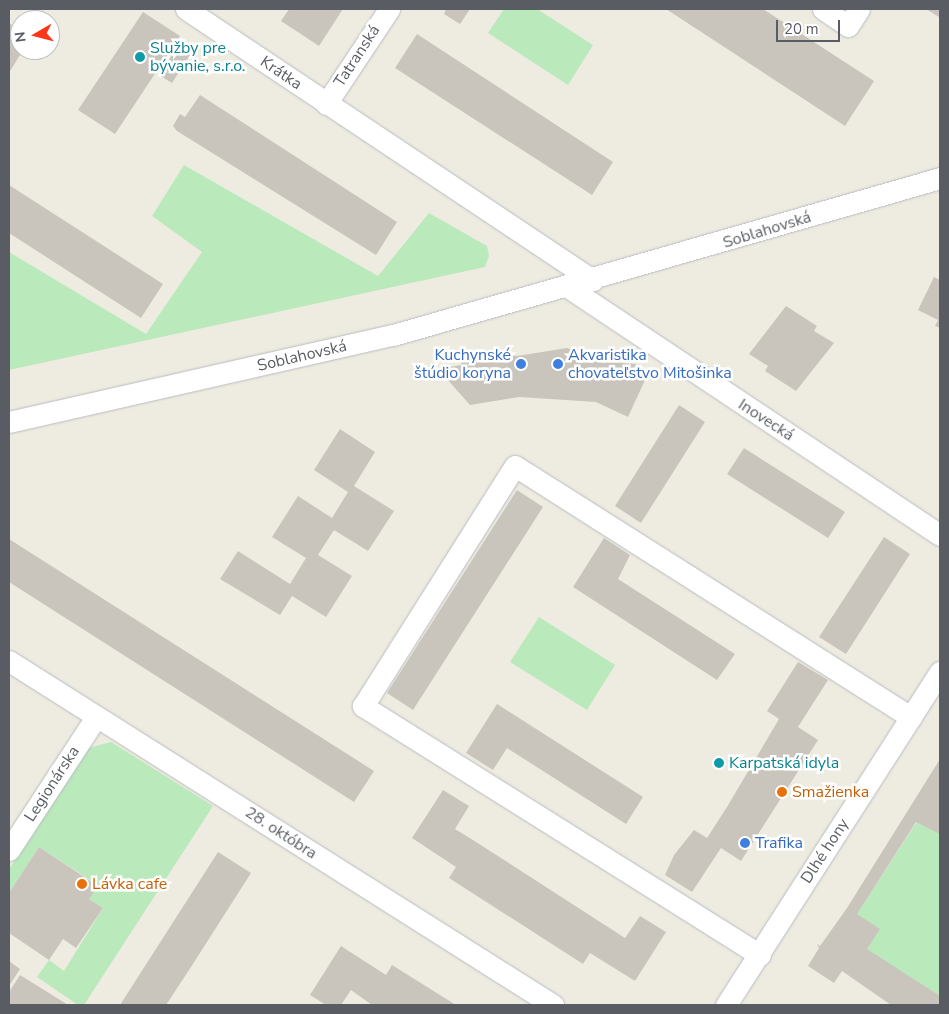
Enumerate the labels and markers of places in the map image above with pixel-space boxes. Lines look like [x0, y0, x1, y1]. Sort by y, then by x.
place label: Služby pre bývanie, s.r.o. [150, 38, 246, 76]
marker: Služby pre bývanie, s.r.o. [134, 51, 146, 63]
place label: Kuchynské štúdio koryna [414, 345, 511, 383]
place label: Akvaristika chovateľstvo Mitošinka [568, 345, 732, 383]
marker: Kuchynské štúdio koryna [515, 358, 527, 370]
marker: Akvaristika chovateľstvo Mitošinka [552, 358, 564, 370]
place label: Karpatská idyla [729, 753, 839, 773]
marker: Karpatská idyla [713, 757, 725, 769]
place label: Smažienka [792, 782, 869, 802]
marker: Smažienka [776, 786, 788, 798]
place label: Trafika [755, 833, 803, 853]
marker: Trafika [739, 837, 751, 849]
place label: Lávka cafe [92, 874, 167, 894]
marker: Lávka cafe [76, 878, 88, 890]

